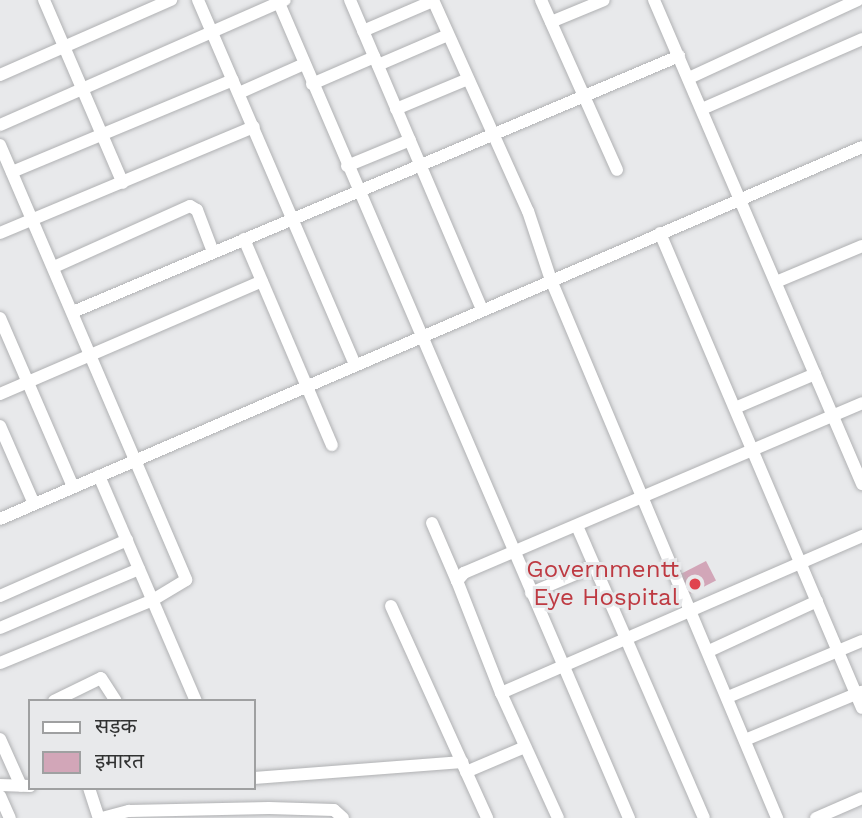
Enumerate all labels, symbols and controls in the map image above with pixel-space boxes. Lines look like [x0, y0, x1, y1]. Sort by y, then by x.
place label: Governmentt Eye Hospital [526, 556, 679, 612]
marker: Governmentt Eye Hospital [685, 574, 705, 594]
legend [28, 699, 256, 790]
text: सड़क [95, 713, 137, 738]
text: इमारत [95, 748, 144, 773]

